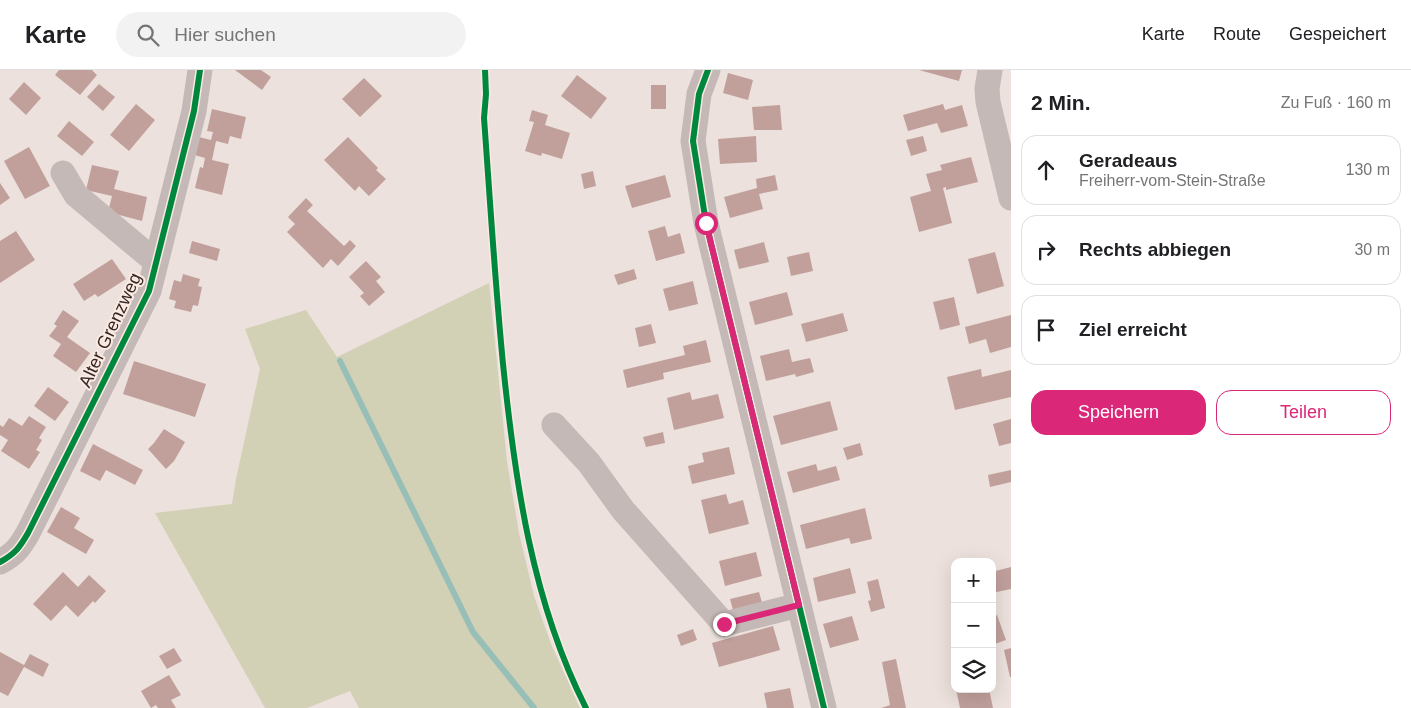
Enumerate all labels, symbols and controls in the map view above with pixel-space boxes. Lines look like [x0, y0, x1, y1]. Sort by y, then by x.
search box [116, 12, 466, 57]
text: Karte [25, 21, 86, 48]
icon: search [134, 21, 162, 49]
text: Hier suchen [174, 24, 276, 45]
text: Karte [1142, 24, 1185, 44]
text: Route [1213, 24, 1261, 44]
text: Gespeichert [1289, 24, 1386, 44]
text: 2 Min. [1031, 91, 1091, 114]
text: Zu Fuß · 160 m [1281, 94, 1391, 111]
text: Geradeaus [1079, 150, 1177, 171]
icon: ahead [1032, 156, 1060, 184]
text: 130 m [1346, 161, 1390, 178]
text: Freiherr-vom-Stein-Straße [1079, 172, 1266, 189]
route start [695, 212, 718, 235]
icon: right [1032, 236, 1060, 264]
text: Rechts abbiegen [1079, 239, 1231, 260]
text: 30 m [1354, 241, 1390, 258]
street label: Alter Grenzweg [75, 270, 145, 390]
icon: arrive [1032, 316, 1060, 344]
text: Ziel erreicht [1079, 319, 1187, 340]
button: Speichern [1031, 390, 1206, 435]
button: Teilen [1216, 390, 1391, 435]
map controls [951, 558, 996, 693]
button: + [951, 558, 996, 603]
button: − [951, 603, 996, 648]
route end [713, 613, 736, 636]
button: layers [951, 648, 996, 693]

